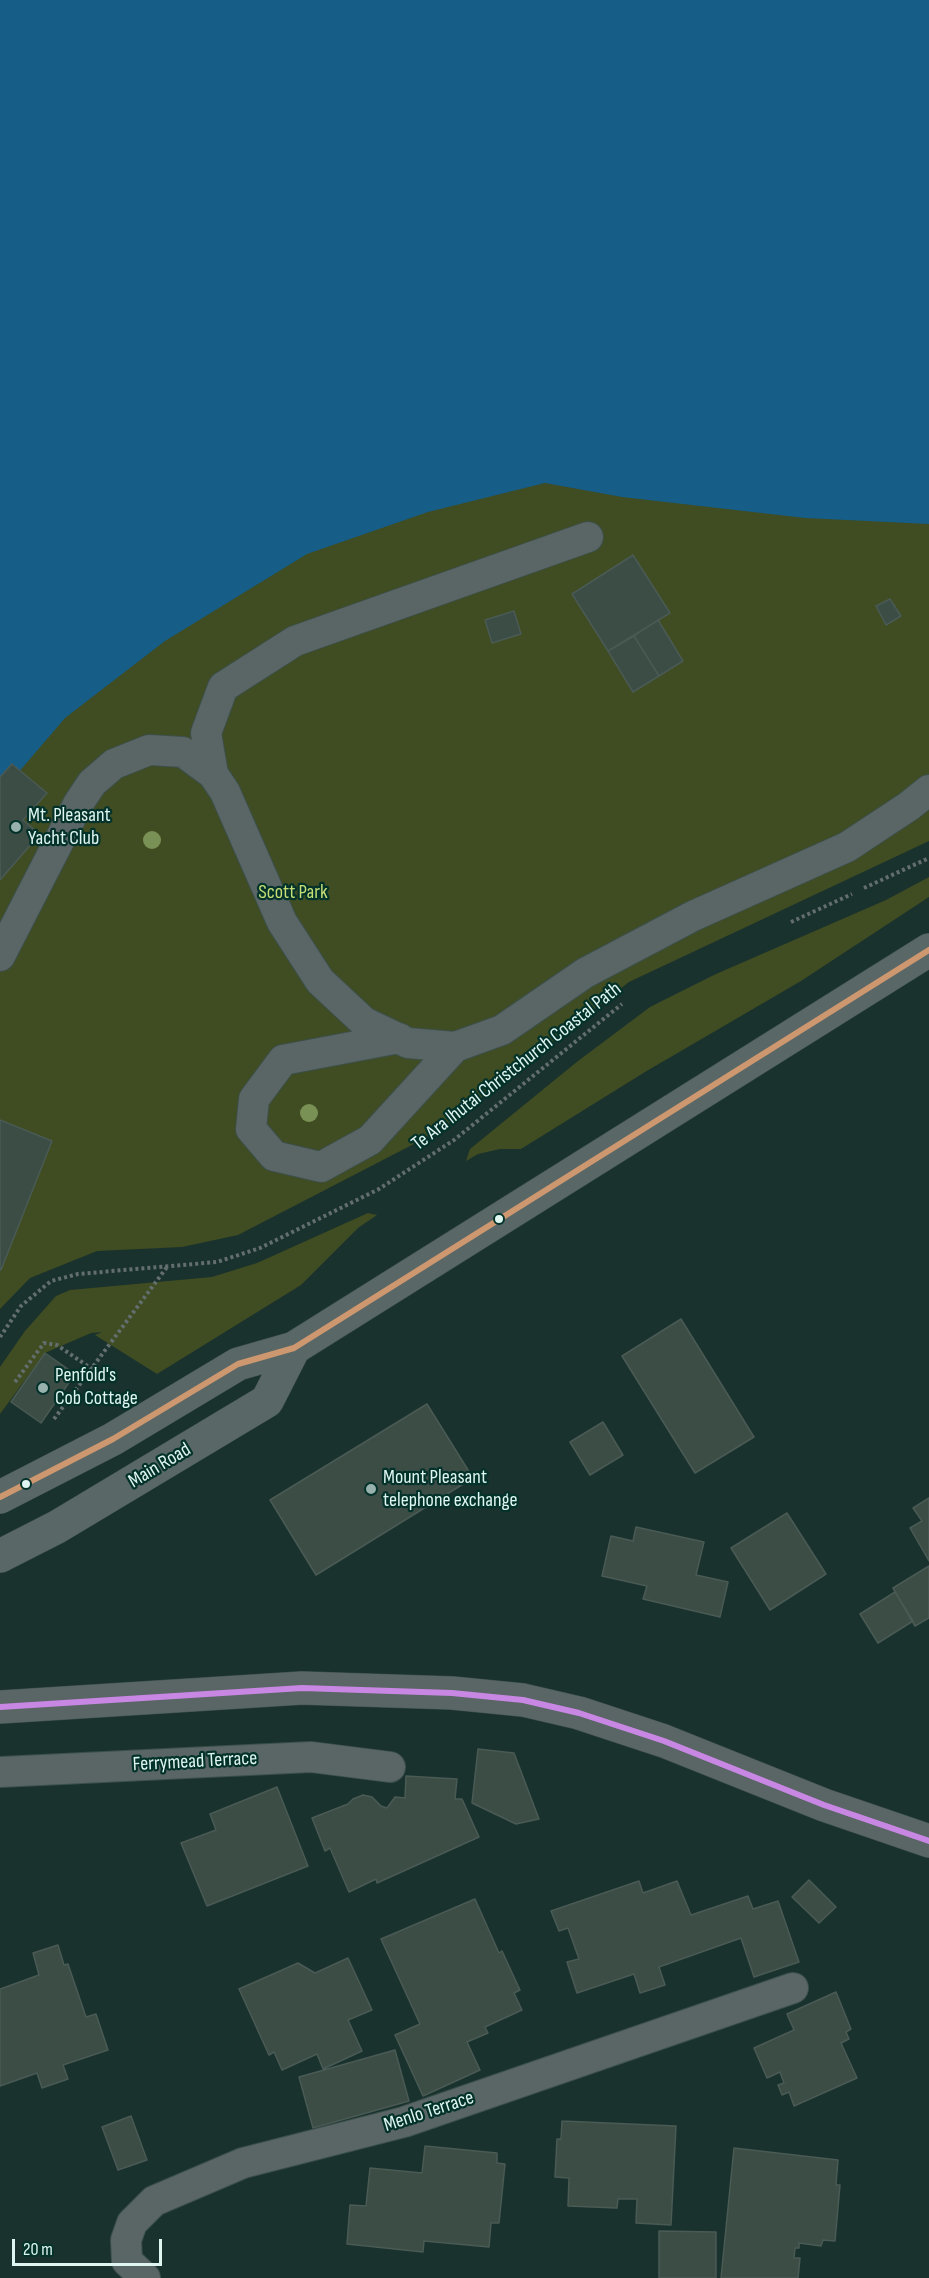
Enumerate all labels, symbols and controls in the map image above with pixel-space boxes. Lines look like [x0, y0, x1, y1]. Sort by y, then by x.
place label: Mt. Pleasant Yacht Club [28, 804, 111, 851]
marker: Mt. Pleasant Yacht Club [9, 820, 23, 834]
park label: Scott Park [258, 881, 328, 905]
street label: Te Ara Ihutai Christchurch Coastal Path [407, 978, 627, 1156]
unlabelled marker [493, 1213, 505, 1225]
place label: Penfold's Cob Cottage [55, 1364, 138, 1411]
marker: Penfold's Cob Cottage [36, 1381, 50, 1395]
street label: Main Road [125, 1438, 195, 1494]
place label: Mount Pleasant telephone exchange [383, 1466, 517, 1513]
unlabelled marker [20, 1478, 32, 1490]
marker: Mount Pleasant telephone exchange [364, 1482, 378, 1496]
street label: Ferrymead Terrace [132, 1747, 258, 1777]
street label: Menlo Terrace [381, 2086, 477, 2138]
scale bar [15, 2227, 165, 2265]
text: 20 m [23, 2239, 53, 2260]

